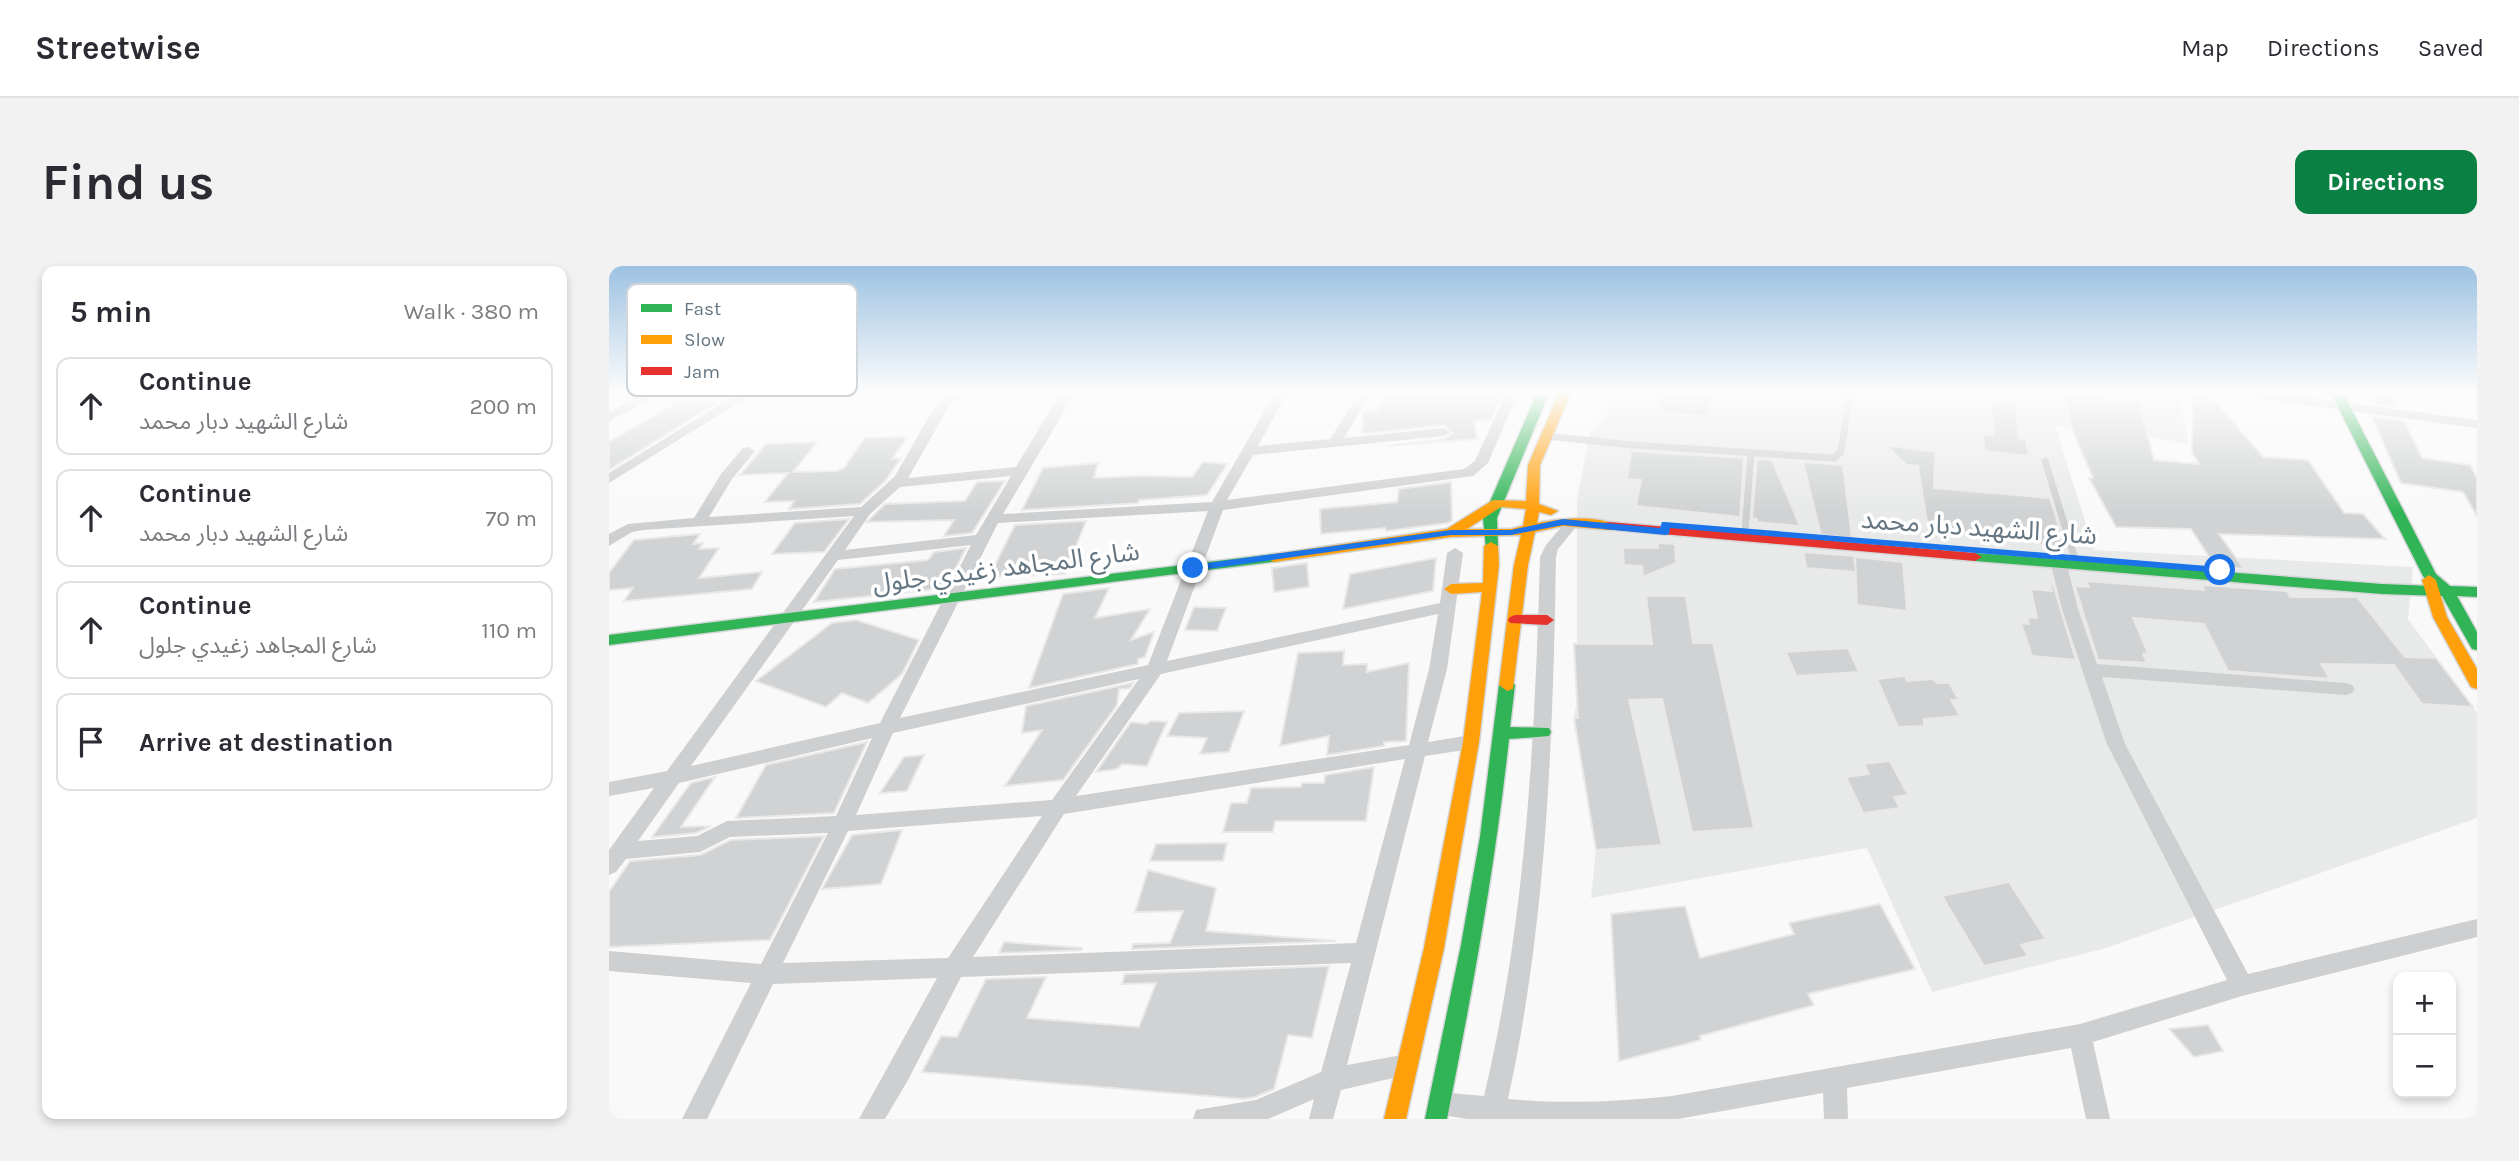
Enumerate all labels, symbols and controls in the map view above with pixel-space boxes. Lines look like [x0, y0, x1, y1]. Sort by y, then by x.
text: Streetwise [35, 29, 201, 67]
text: Map [2181, 34, 2229, 62]
text: Directions [2267, 34, 2380, 62]
text: Saved [2418, 34, 2484, 62]
button: Directions [2295, 150, 2477, 214]
text: Find us [42, 154, 214, 211]
legend [627, 284, 857, 396]
text: 5 min [70, 294, 152, 330]
text: Walk · 380 m [404, 298, 539, 325]
text: Fast [684, 298, 721, 320]
text: Slow [684, 329, 725, 351]
text: Jam [684, 361, 720, 383]
text: Continue [139, 366, 251, 397]
icon: ahead [72, 387, 110, 425]
text: 200 m [469, 393, 537, 420]
text: شارع الشهيد دبار محمد [139, 408, 348, 435]
text: Continue [139, 478, 251, 509]
icon: ahead [72, 499, 110, 537]
street label: شارع الشهيد دبار محمد [1860, 504, 2098, 554]
text: 70 m [486, 505, 537, 532]
text: شارع الشهيد دبار محمد [139, 520, 348, 547]
street label: شارع المجاهد زغيدي جلول [871, 536, 1142, 603]
route end [1177, 552, 1208, 583]
route start [2204, 554, 2235, 585]
text: Continue [139, 590, 251, 621]
icon: ahead [72, 611, 110, 649]
text: 110 m [481, 617, 537, 644]
text: شارع المجاهد زغيدي جلول [139, 632, 377, 659]
icon: arrive [72, 723, 110, 761]
text: Arrive at destination [139, 727, 393, 758]
map controls [2393, 972, 2456, 1098]
button: + [2393, 972, 2456, 1035]
button: − [2393, 1035, 2456, 1098]

